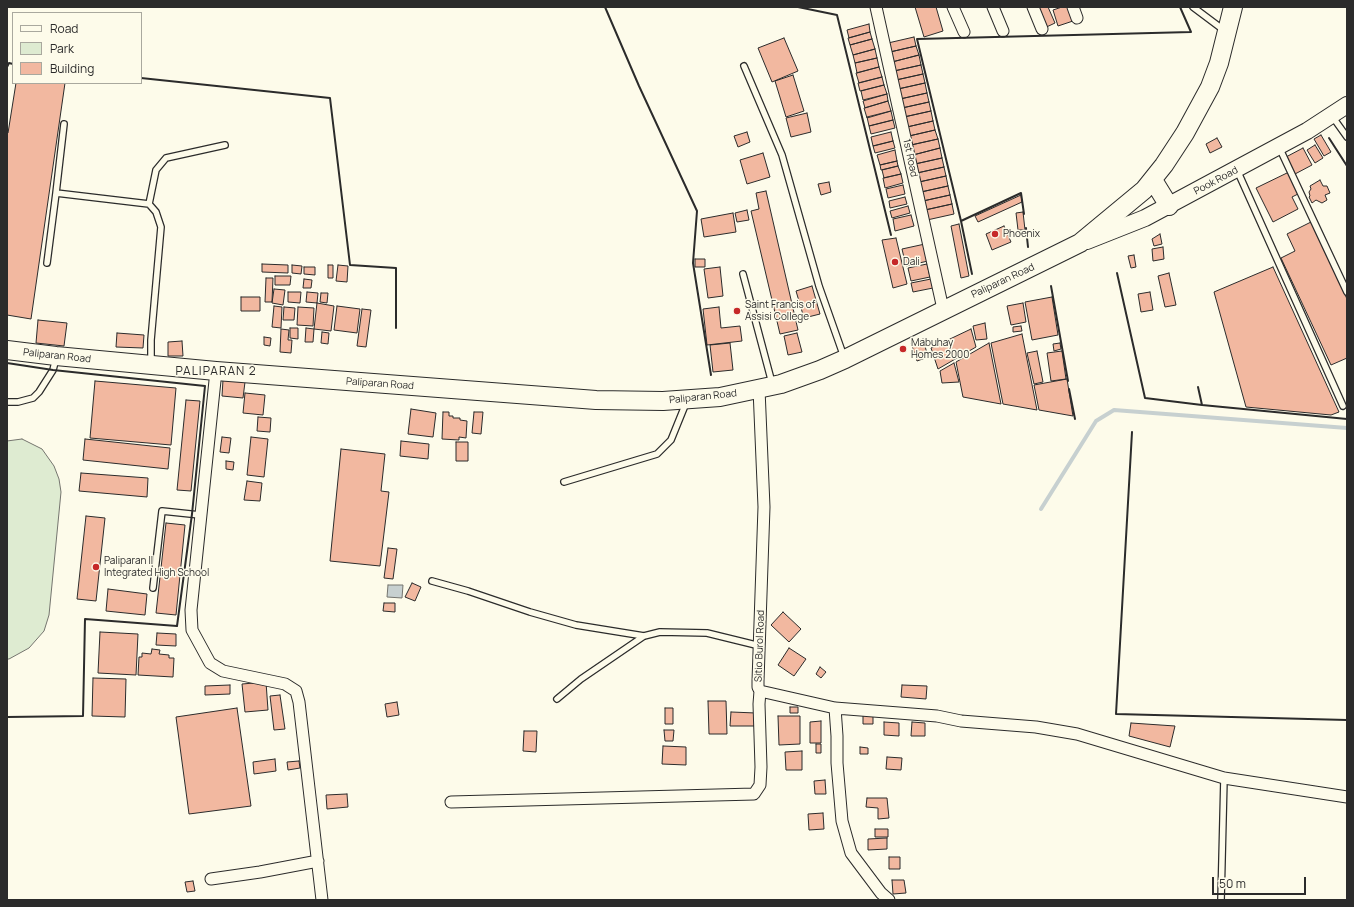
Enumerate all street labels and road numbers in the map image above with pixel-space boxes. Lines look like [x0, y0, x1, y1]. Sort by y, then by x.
street label: 1st Road [900, 138, 920, 178]
street label: Pook Road [1192, 164, 1240, 198]
street label: Paliparan Road [970, 261, 1036, 301]
street label: Paliparan Road [23, 346, 91, 366]
street label: Paliparan Road [346, 376, 414, 392]
street label: Paliparan Road [669, 387, 737, 407]
street label: Sitio Burol Road [753, 610, 767, 682]

